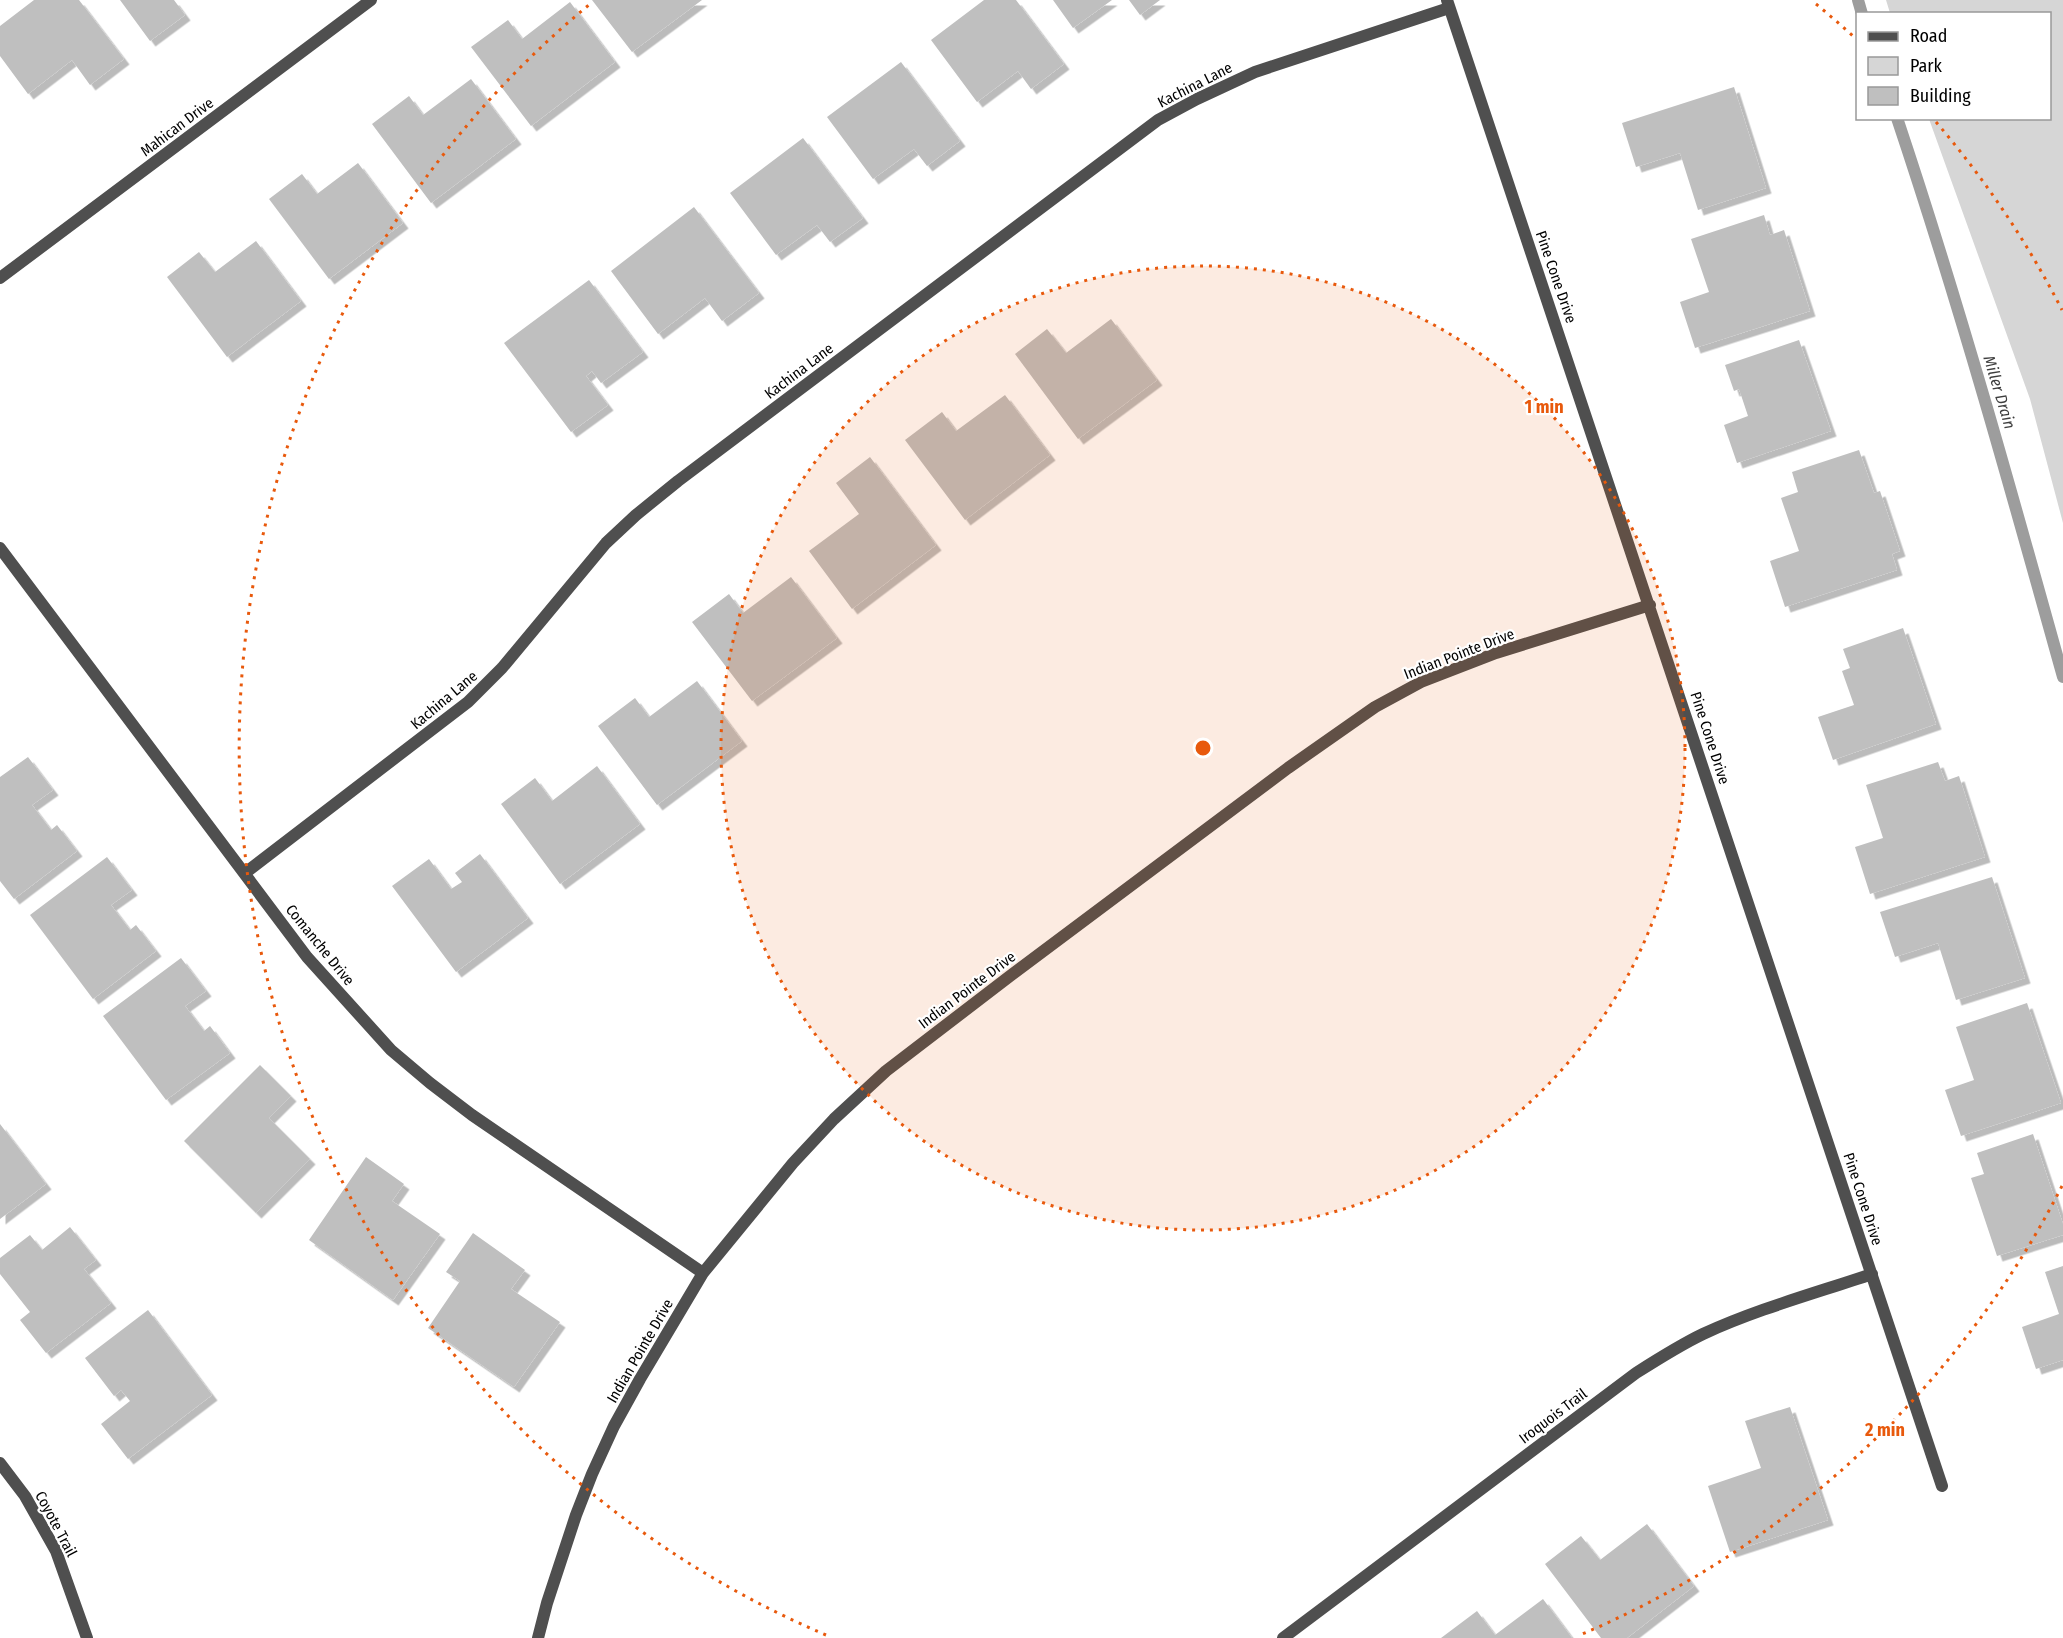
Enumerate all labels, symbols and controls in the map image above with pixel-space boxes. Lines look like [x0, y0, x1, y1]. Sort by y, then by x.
legend [1856, 12, 2051, 120]
text: Road [1910, 25, 1947, 47]
text: Park [1910, 55, 1943, 77]
street label: Kachina Lane [1155, 59, 1235, 111]
text: Building [1910, 85, 1971, 107]
street label: Mahican Drive [137, 94, 217, 160]
street label: Pine Cone Drive [1532, 229, 1580, 325]
street label: Kachina Lane [761, 339, 837, 403]
water label: Miller Drain [1979, 353, 2020, 431]
text: 1 min [1524, 396, 1564, 418]
street label: Indian Pointe Drive [1401, 625, 1517, 683]
street label: Kachina Lane [407, 667, 481, 733]
street label: Pine Cone Drive [1687, 689, 1733, 787]
centre of rings [1193, 738, 1213, 758]
street label: Comanche Drive [282, 901, 358, 989]
street label: Indian Pointe Drive [915, 948, 1019, 1032]
street label: Pine Cone Drive [1840, 1150, 1886, 1248]
street label: Indian Pointe Drive [603, 1296, 677, 1406]
street label: Iroquois Trail [1515, 1385, 1591, 1447]
text: 2 min [1864, 1419, 1905, 1441]
street label: Coyote Trail [31, 1488, 81, 1560]

